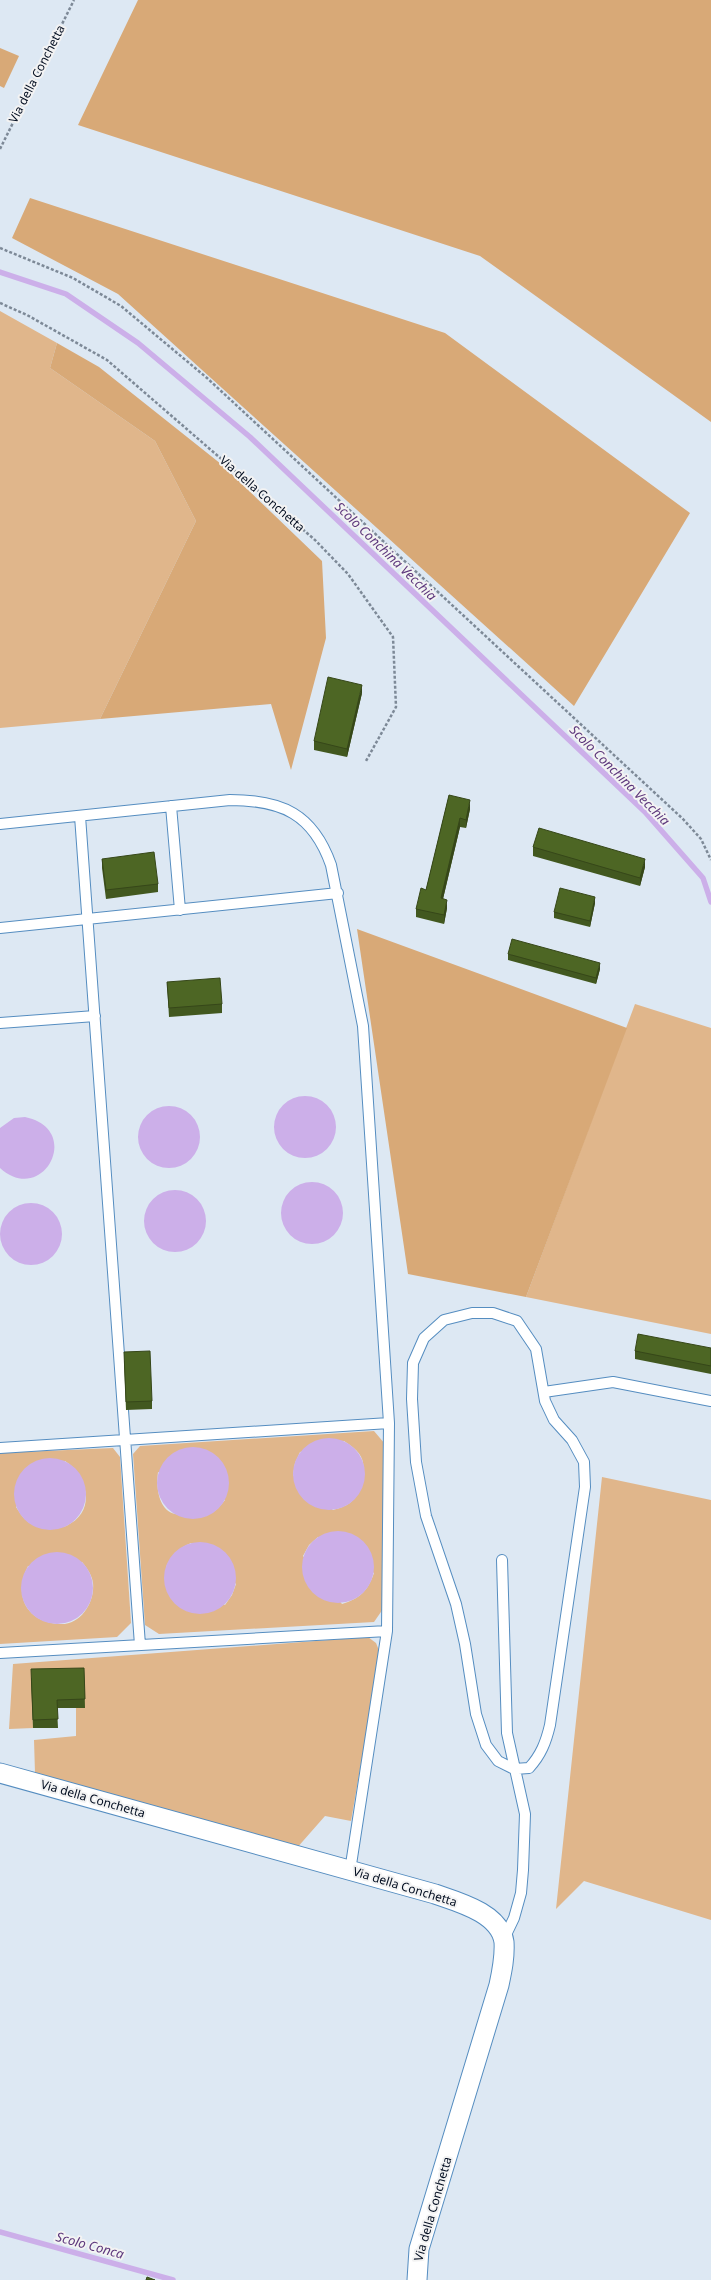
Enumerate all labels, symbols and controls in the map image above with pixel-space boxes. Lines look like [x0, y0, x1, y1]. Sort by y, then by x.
street label: Via della Conchetta [4, 22, 69, 126]
street label: Via della Conchetta [216, 452, 309, 535]
water label: Scolo Conchina Vecchia [331, 498, 441, 605]
water label: Scolo Conchina Vecchia [566, 721, 674, 829]
street label: Via della Conchetta [39, 1775, 147, 1822]
street label: Via della Conchetta [351, 1863, 459, 1910]
street label: Via della Conchetta [409, 2155, 456, 2263]
water label: Scolo Conca [54, 2227, 127, 2263]

